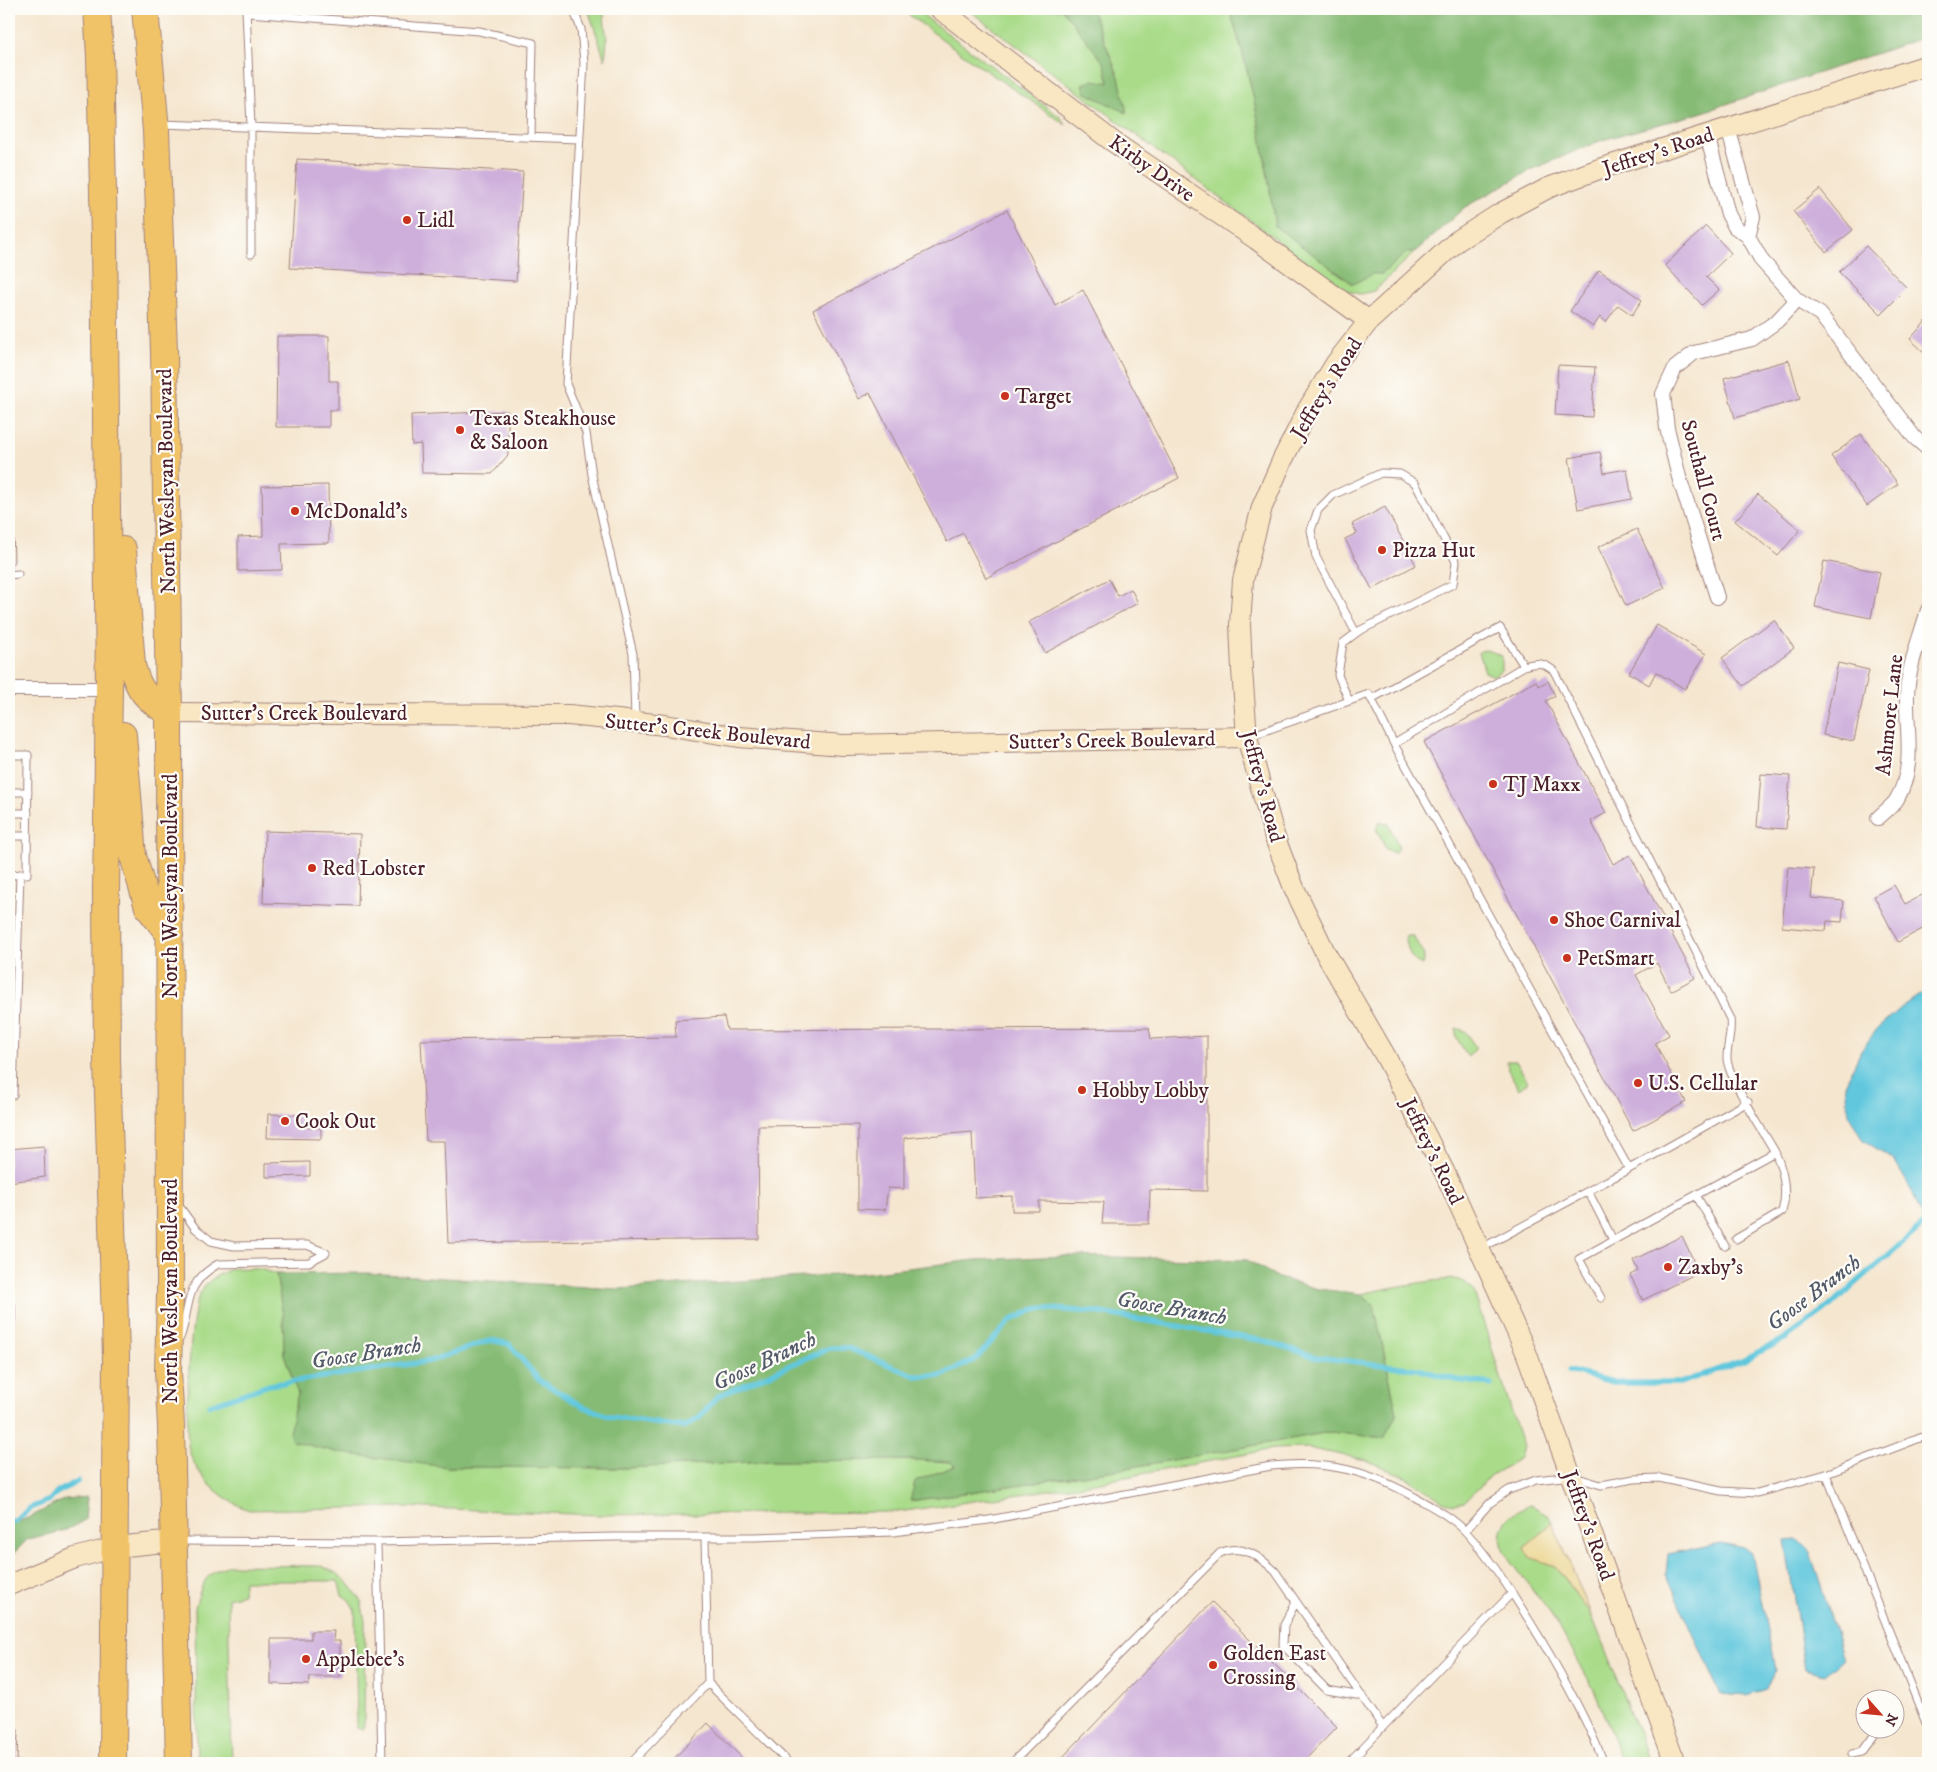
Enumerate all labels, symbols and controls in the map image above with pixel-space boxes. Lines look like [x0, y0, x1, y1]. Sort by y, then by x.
street label: Jeffrey's Road [1598, 122, 1718, 183]
street label: Kirby Drive [1103, 130, 1200, 208]
place label: Lidl [417, 208, 455, 234]
marker: Lidl [401, 214, 413, 226]
street label: Jeffrey's Road [1284, 332, 1369, 446]
street label: North Wesleyan Boulevard [152, 368, 182, 594]
place label: Target [1015, 384, 1072, 410]
marker: Target [999, 390, 1011, 402]
place label: Texas Steakhouse & Saloon [470, 406, 616, 456]
street label: Southall Court [1674, 417, 1732, 544]
marker: Texas Steakhouse & Saloon [454, 424, 466, 436]
place label: McDonald's [305, 499, 408, 525]
marker: McDonald's [289, 505, 301, 517]
place label: Pizza Hut [1392, 538, 1476, 564]
marker: Pizza Hut [1376, 544, 1388, 556]
street label: Ashmore Lane [1871, 653, 1909, 777]
street label: Sutter's Creek Boulevard [201, 701, 408, 727]
street label: Sutter's Creek Boulevard [604, 708, 813, 756]
street label: Jeffrey's Road [1234, 725, 1290, 846]
street label: Sutter's Creek Boulevard [1008, 726, 1216, 756]
place label: TJ Maxx [1503, 772, 1581, 798]
street label: North Wesleyan Boulevard [158, 773, 184, 999]
marker: TJ Maxx [1487, 778, 1499, 790]
place label: Red Lobster [322, 856, 425, 882]
marker: Red Lobster [306, 862, 318, 874]
place label: Shoe Carnival [1564, 908, 1682, 934]
marker: Shoe Carnival [1548, 914, 1560, 926]
place label: PetSmart [1577, 946, 1655, 972]
marker: PetSmart [1561, 952, 1573, 964]
place label: U.S. Cellular [1648, 1071, 1758, 1097]
marker: U.S. Cellular [1632, 1077, 1644, 1089]
place label: Hobby Lobby [1092, 1078, 1210, 1104]
marker: Hobby Lobby [1076, 1084, 1088, 1096]
street label: Jeffrey's Road [1394, 1092, 1469, 1209]
place label: Cook Out [295, 1109, 376, 1135]
marker: Cook Out [279, 1115, 291, 1127]
street label: North Wesleyan Boulevard [158, 1178, 184, 1404]
water label: Goose Branch [1761, 1249, 1866, 1337]
place label: Zaxby's [1678, 1255, 1743, 1281]
marker: Zaxby's [1662, 1261, 1674, 1273]
water label: Goose Branch [1115, 1286, 1229, 1331]
water label: Goose Branch [709, 1326, 821, 1397]
water label: Goose Branch [309, 1331, 423, 1375]
street label: Jeffrey's Road [1555, 1465, 1620, 1584]
place label: Golden East Crossing [1223, 1641, 1327, 1691]
place label: Applebee's [316, 1647, 405, 1673]
marker: Applebee's [300, 1653, 312, 1665]
marker: Golden East Crossing [1207, 1659, 1219, 1671]
north arrow [1854, 1690, 1904, 1740]
text: N [1880, 1710, 1901, 1729]

